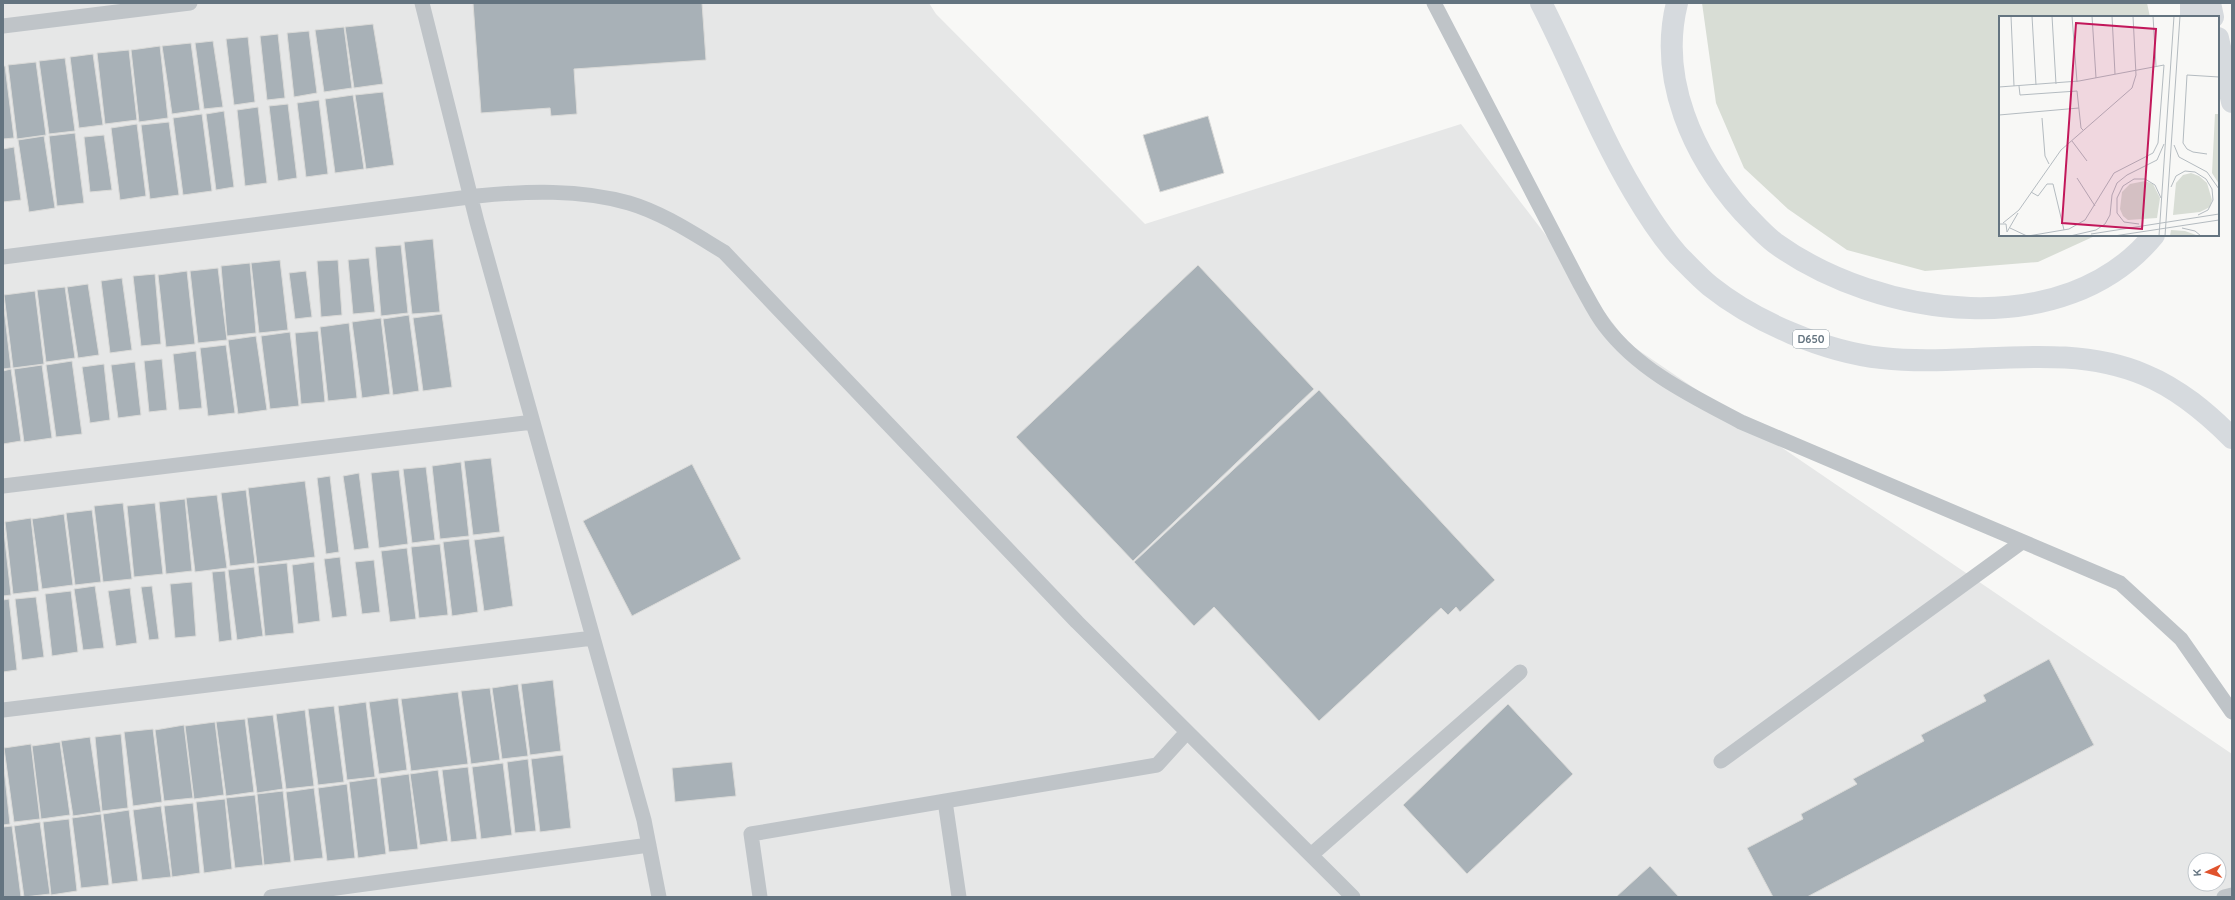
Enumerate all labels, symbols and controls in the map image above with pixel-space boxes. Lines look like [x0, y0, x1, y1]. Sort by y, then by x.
inset map [1999, 16, 2219, 236]
road number: D650 [1793, 330, 1829, 348]
north arrow [2187, 852, 2227, 892]
text: K [2190, 869, 2204, 877]

